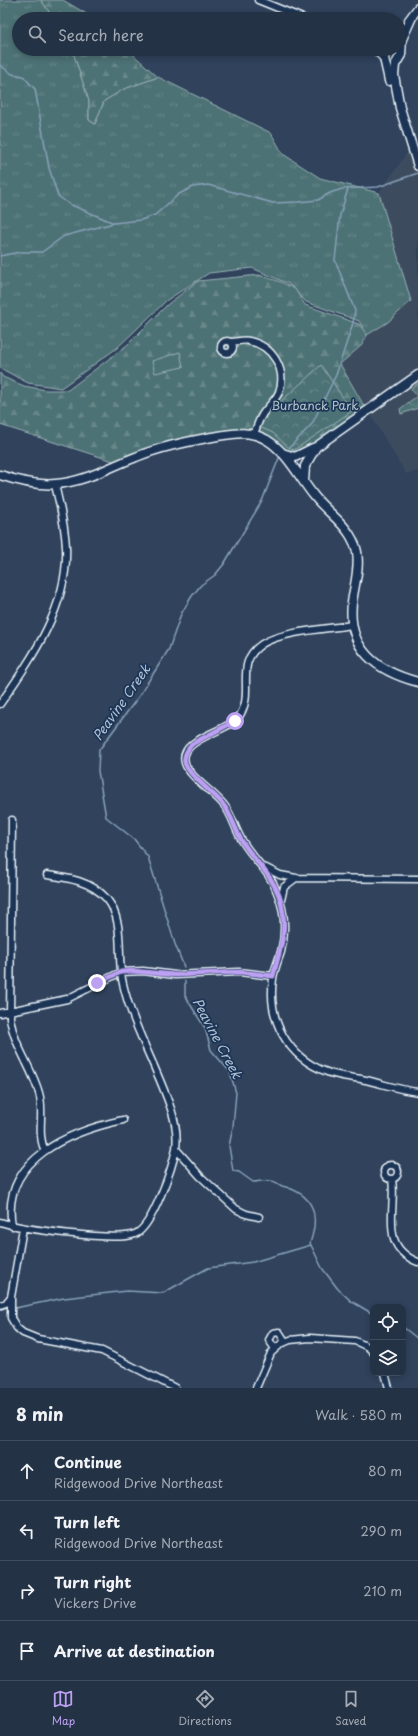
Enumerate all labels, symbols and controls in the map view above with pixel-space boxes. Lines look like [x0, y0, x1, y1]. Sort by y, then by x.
search box [12, 12, 406, 56]
icon: search [26, 23, 48, 45]
text: Search here [58, 23, 144, 46]
park label: Burbanck Park [271, 396, 359, 414]
water label: Peavine Creek [88, 659, 155, 744]
route start [226, 712, 244, 730]
route end [88, 974, 106, 992]
water label: Peavine Creek [189, 994, 248, 1083]
map controls [370, 1304, 406, 1376]
button: locate [370, 1304, 406, 1340]
button: layers [370, 1340, 406, 1376]
text: 8 min [16, 1401, 64, 1427]
text: Walk · 580 m [315, 1405, 402, 1424]
text: Continue [54, 1450, 122, 1473]
icon: ahead [16, 1460, 38, 1482]
text: 80 m [368, 1461, 402, 1480]
text: Ridgewood Drive Northeast [54, 1473, 223, 1492]
text: Turn left [54, 1510, 120, 1533]
icon: left [16, 1520, 38, 1542]
text: 290 m [361, 1521, 402, 1540]
text: Ridgewood Drive Northeast [54, 1533, 223, 1552]
text: Turn right [54, 1570, 131, 1593]
icon: right [16, 1580, 38, 1602]
text: 210 m [363, 1581, 402, 1600]
text: Vickers Drive [54, 1593, 136, 1612]
text: Arrive at destination [54, 1639, 215, 1662]
icon: arrive [16, 1640, 38, 1662]
tab: Map [52, 1688, 75, 1729]
tab: Directions [178, 1688, 232, 1729]
tab: Saved [335, 1688, 366, 1729]

